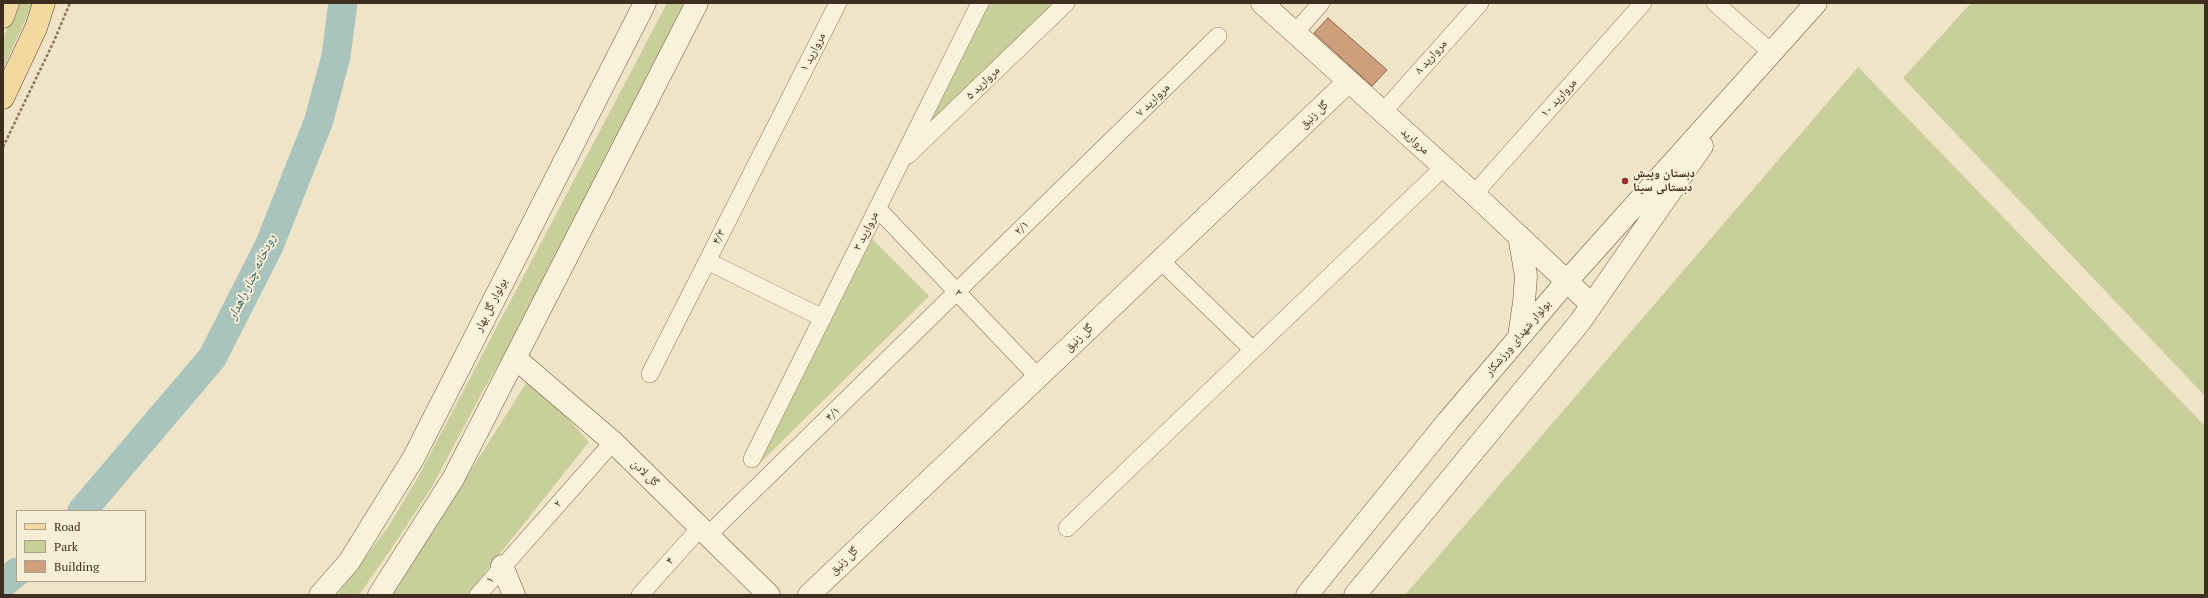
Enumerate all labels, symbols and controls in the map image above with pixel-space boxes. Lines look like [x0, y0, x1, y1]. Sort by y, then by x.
street label: مروارید ۱ [797, 30, 829, 74]
street label: مروارید ۸ [1412, 37, 1450, 77]
street label: مروارید ۵ [963, 63, 1003, 103]
street label: مروارید ۱۰ [1538, 76, 1580, 120]
street label: مروارید ۷ [1133, 80, 1173, 120]
street label: گل زنبق [1297, 98, 1331, 132]
street label: مروارید [1398, 125, 1432, 157]
place label: دبستان وپیش دبستانی سینا [1633, 167, 1695, 195]
marker: دبستان وپیش دبستانی سینا [1620, 176, 1630, 186]
street label: مروارید ۳ [850, 209, 882, 253]
street label: ۲/۱ [1012, 218, 1032, 238]
street label: ۴/۳ [709, 227, 729, 247]
water label: رودخانه چنار راهدار [225, 232, 279, 322]
street label: بولوار گل بهار [471, 276, 511, 334]
street label: ۲ [951, 286, 965, 300]
street label: بولوار شهدای ورزشکار [1482, 297, 1554, 379]
street label: گل زنبق [1062, 321, 1096, 355]
street label: ۴/۱ [823, 404, 843, 424]
street label: گل لادن [628, 456, 662, 490]
street label: ۲ [551, 497, 565, 511]
legend [16, 510, 146, 582]
text: Road [54, 519, 81, 534]
text: Park [54, 539, 78, 554]
street label: گل زنبق [827, 544, 861, 578]
street label: ۴ [663, 554, 677, 568]
text: Building [54, 559, 99, 574]
street label: ۱ [483, 573, 497, 587]

